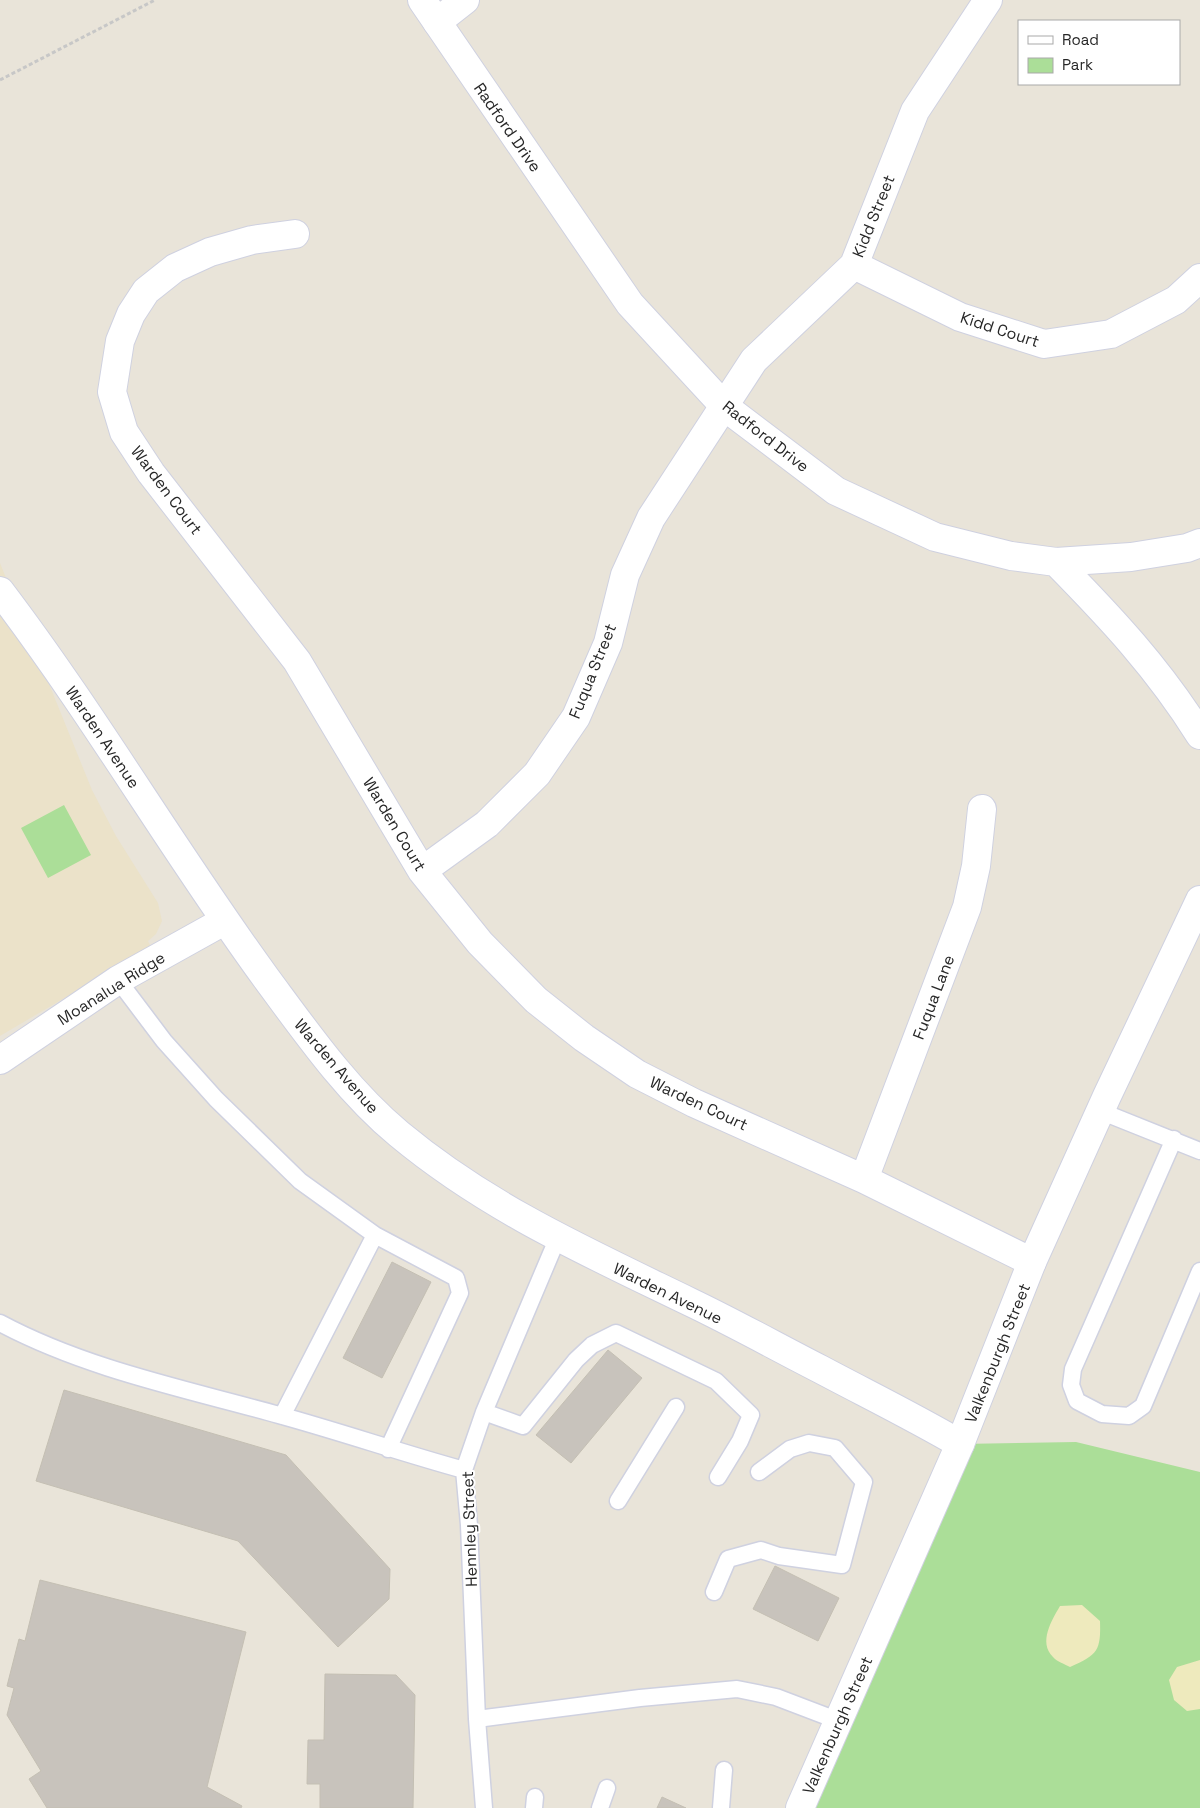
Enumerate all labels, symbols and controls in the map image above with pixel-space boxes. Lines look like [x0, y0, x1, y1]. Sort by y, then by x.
legend [1018, 20, 1180, 85]
text: Road [1062, 30, 1099, 49]
text: Park [1062, 55, 1093, 74]
street label: Radford Drive [469, 78, 546, 176]
street label: Kidd Street [847, 172, 900, 261]
street label: Kidd Court [958, 307, 1042, 352]
street label: Radford Drive [718, 396, 813, 477]
street label: Warden Court [126, 442, 207, 539]
street label: Fuqua Street [564, 621, 621, 722]
street label: Warden Avenue [61, 682, 145, 792]
street label: Warden Court [358, 773, 431, 875]
street label: Moanalua Ridge [54, 947, 169, 1030]
street label: Fuqua Lane [908, 952, 959, 1043]
street label: Warden Avenue [290, 1015, 384, 1118]
street label: Warden Court [646, 1072, 751, 1135]
street label: Warden Avenue [610, 1258, 726, 1329]
street label: Valkenburgh Street [960, 1280, 1035, 1426]
street label: Hennley Street [457, 1471, 482, 1587]
street label: Valkenburgh Street [798, 1653, 877, 1797]

